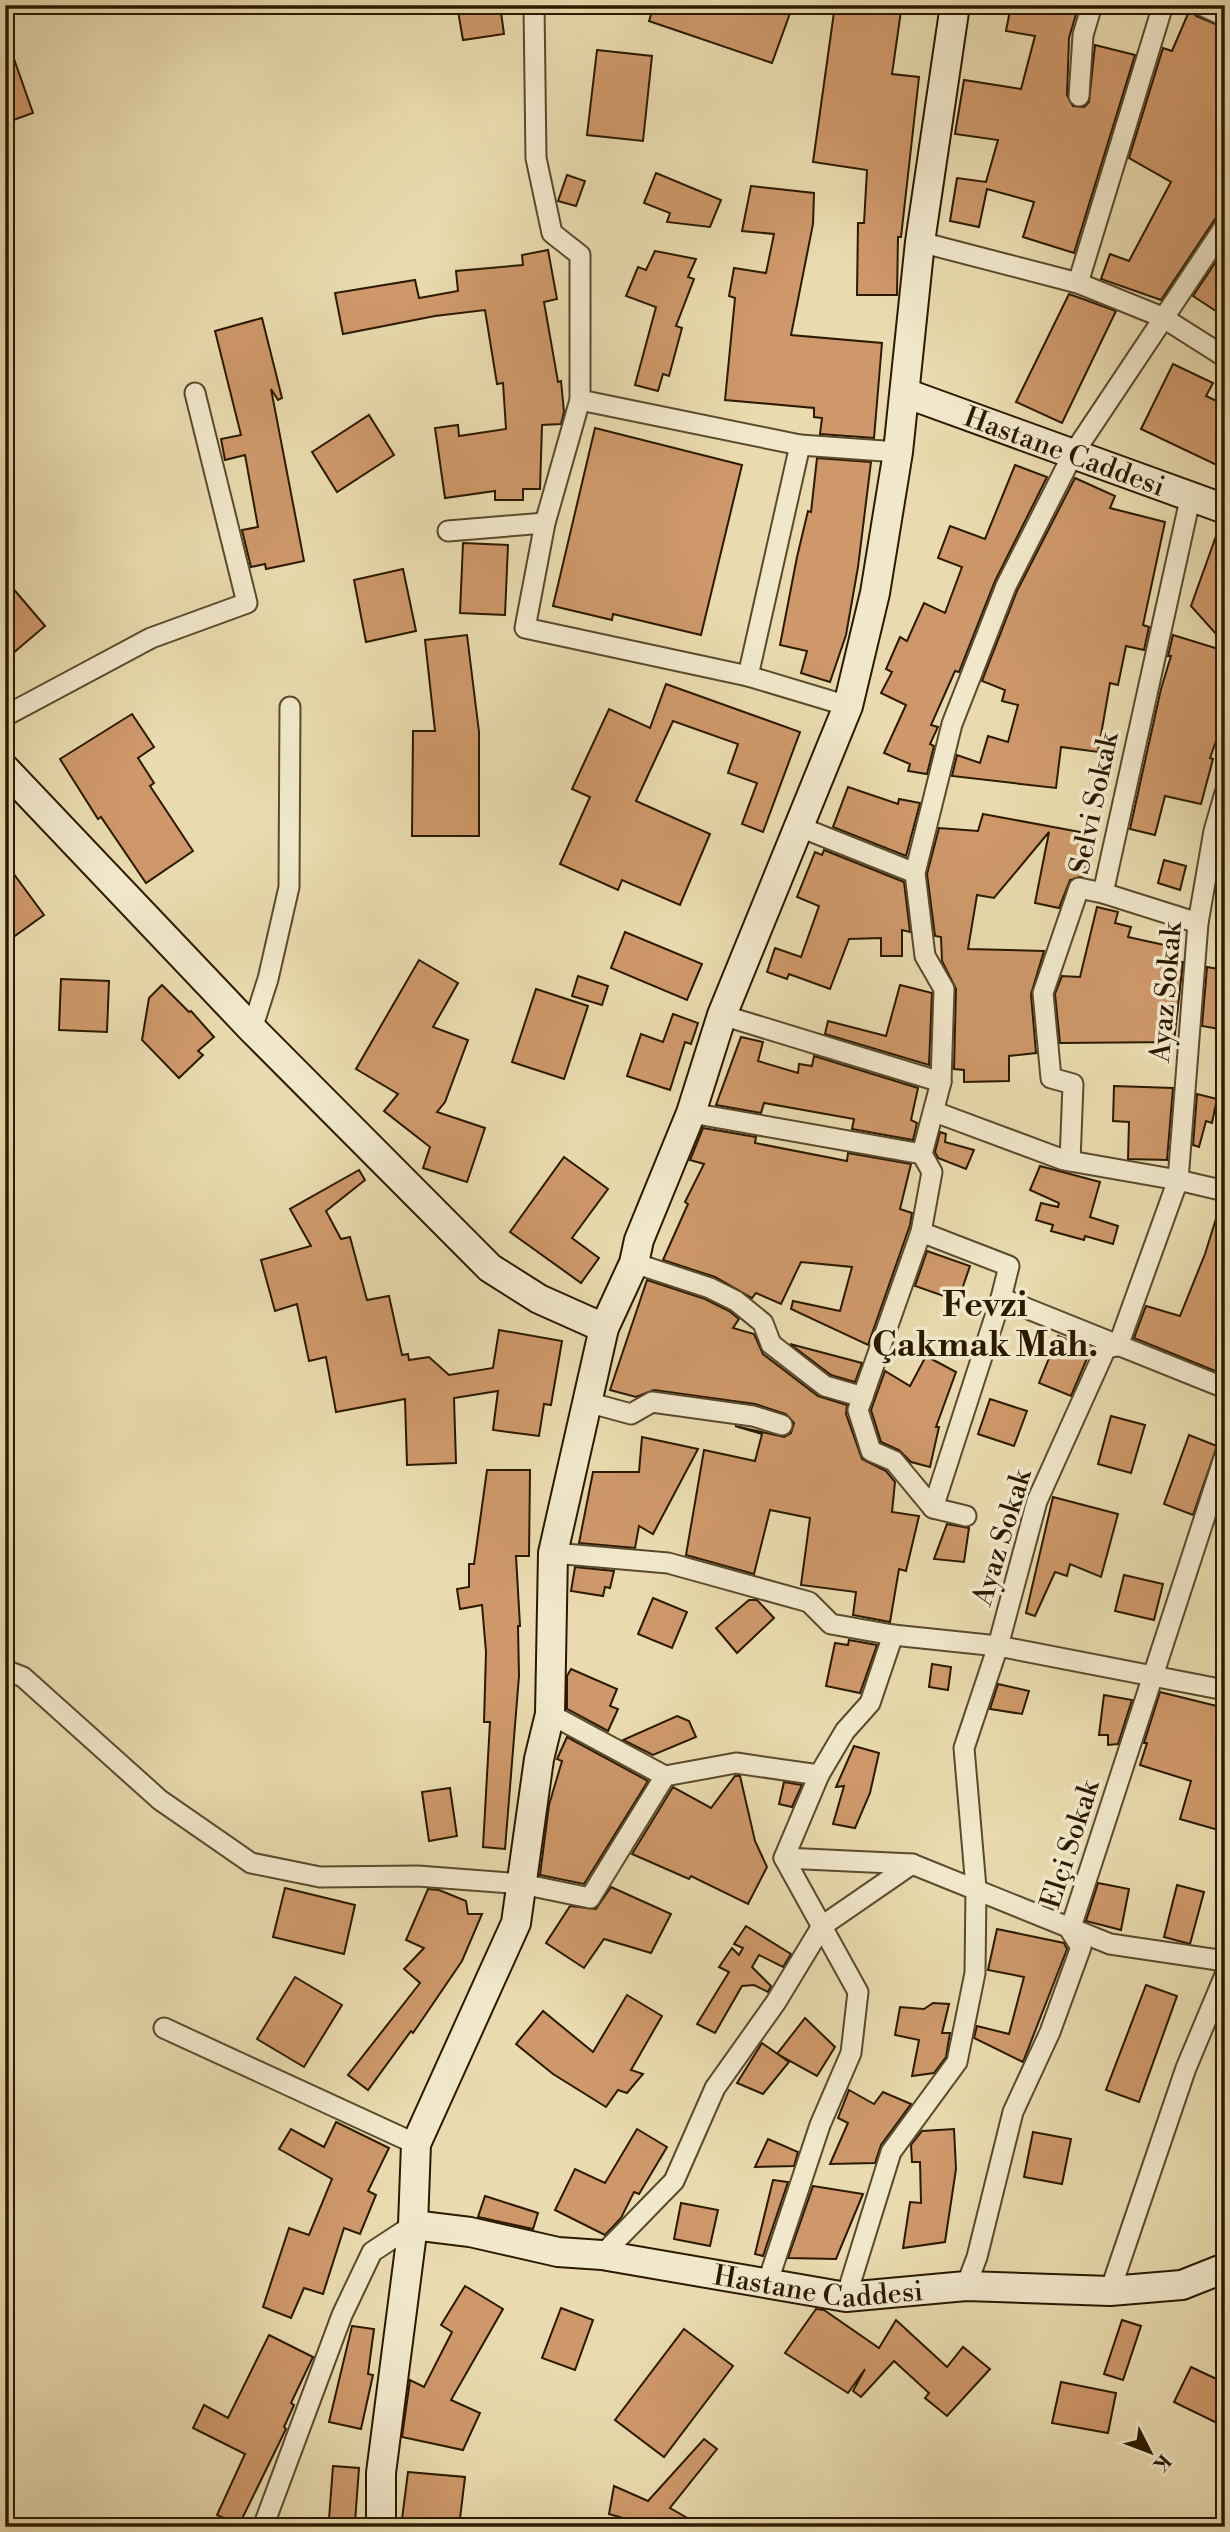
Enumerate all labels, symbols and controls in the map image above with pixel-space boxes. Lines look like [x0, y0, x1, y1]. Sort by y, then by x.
street label: Hastane Caddesi [959, 400, 1170, 505]
street label: Selvi Sokak [1062, 728, 1127, 877]
street label: Ayaz Sokak [1143, 919, 1190, 1065]
district label: Fevzi Çakmak Mah. [872, 1284, 1098, 1367]
street label: Ayaz Sokak [965, 1464, 1040, 1611]
street label: Elçi Sokak [1033, 1775, 1108, 1913]
street label: Hastane Caddesi [711, 2259, 925, 2316]
north arrow [1114, 2416, 1184, 2486]
text: K [1147, 2449, 1176, 2477]

